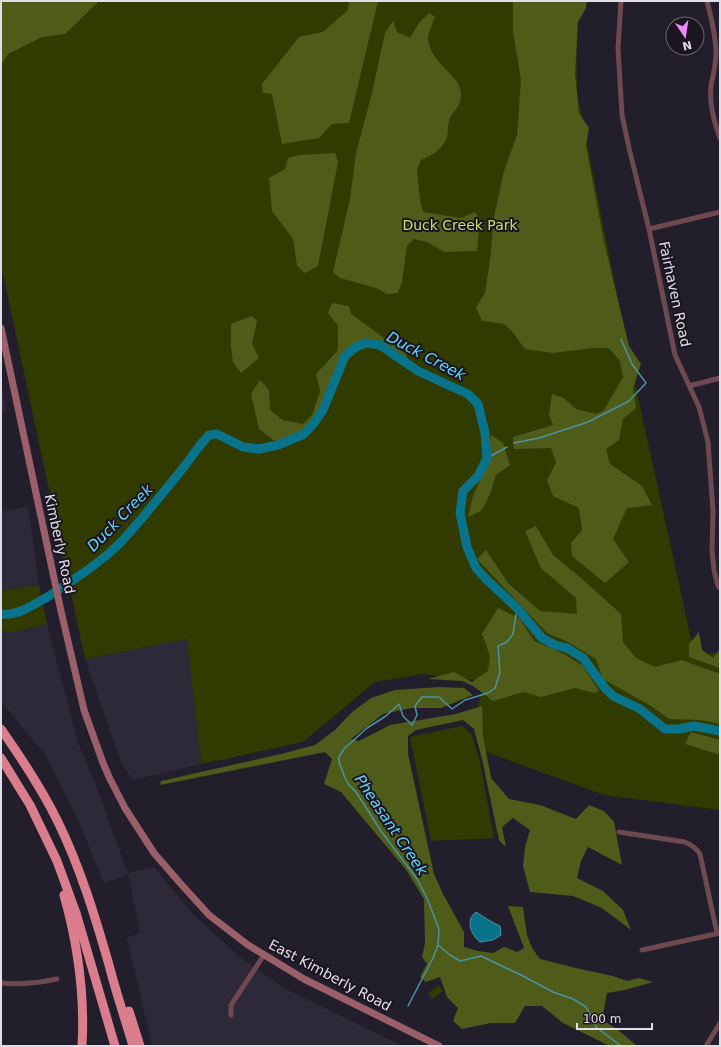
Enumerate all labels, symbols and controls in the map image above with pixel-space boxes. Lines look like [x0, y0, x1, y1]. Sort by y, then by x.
north arrow [665, 16, 705, 56]
text: N [681, 38, 693, 53]
park label: Duck Creek Park [402, 217, 518, 233]
street label: Fairhaven Road [656, 240, 694, 348]
water label: Duck Creek [384, 328, 470, 385]
water label: Duck Creek [83, 480, 157, 555]
street label: Kimberly Road [42, 493, 78, 595]
water label: Pheasant Creek [351, 771, 432, 880]
street label: East Kimberly Road [266, 936, 394, 1014]
scale bar [577, 1005, 652, 1031]
text: 100 m [583, 1012, 621, 1026]

